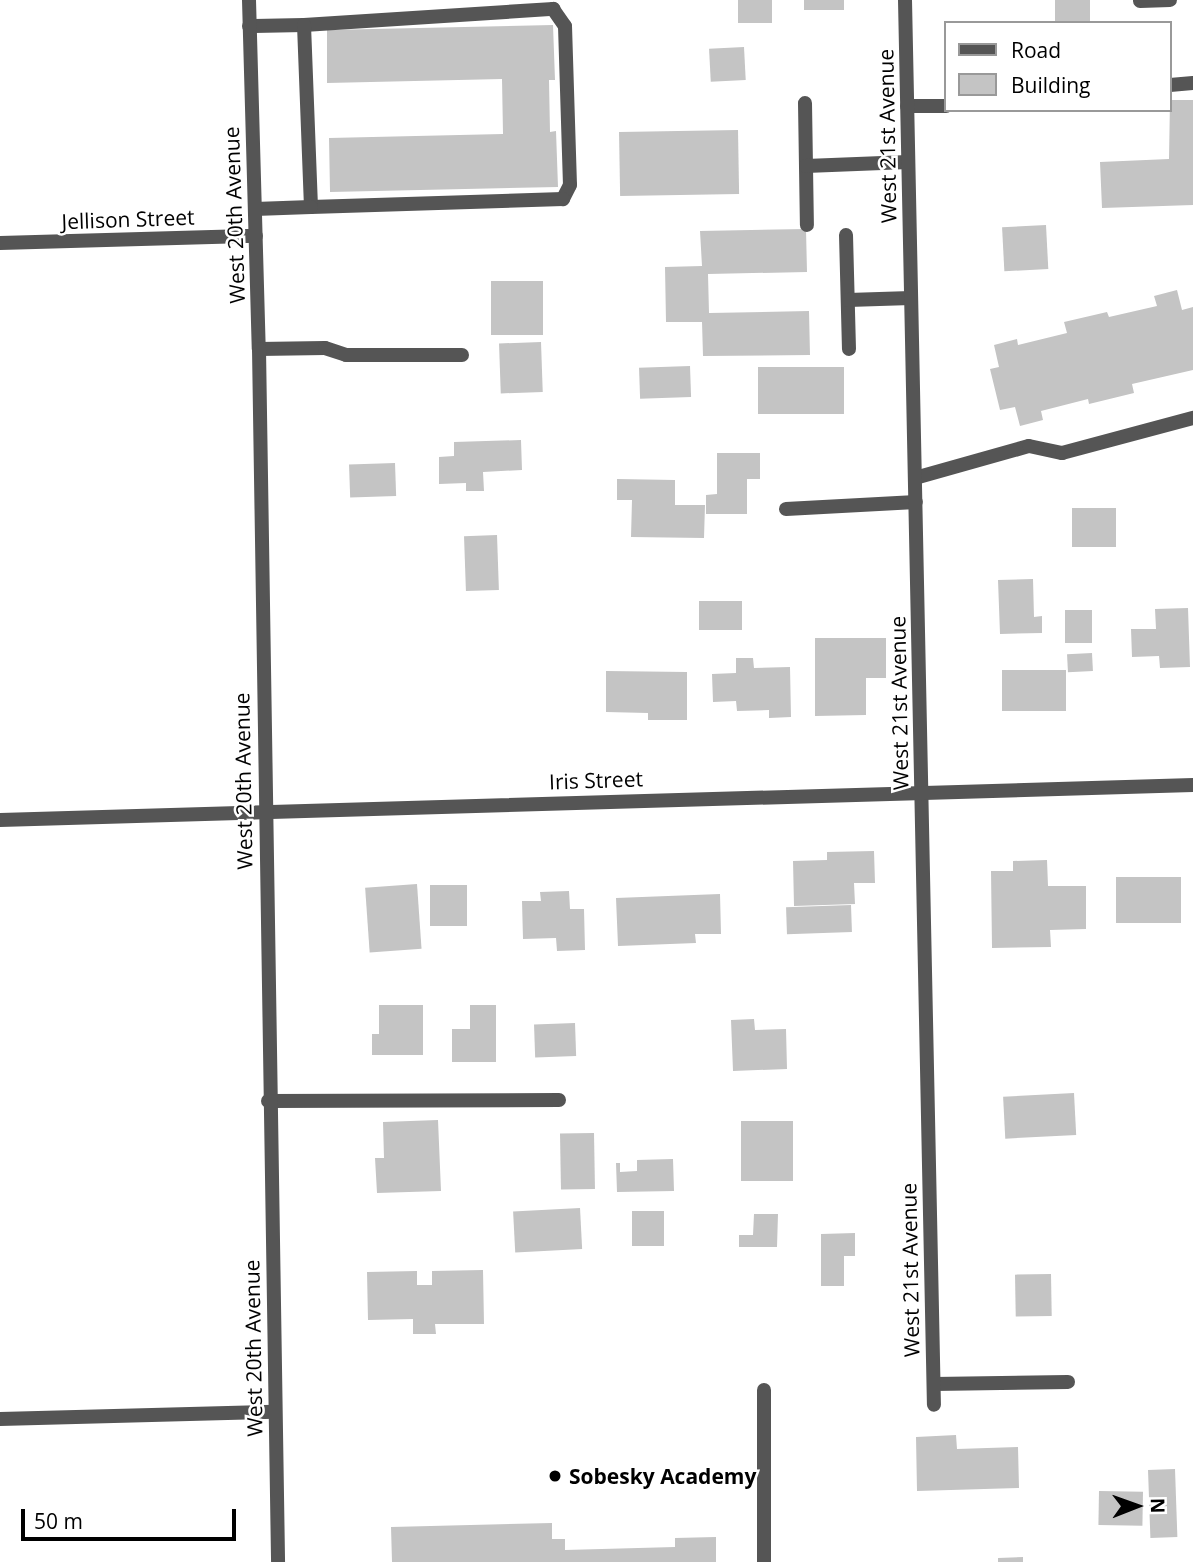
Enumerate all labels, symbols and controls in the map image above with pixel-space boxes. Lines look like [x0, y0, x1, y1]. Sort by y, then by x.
legend [944, 21, 1172, 112]
text: Road [1011, 36, 1061, 64]
street label: West 21st Avenue [873, 49, 901, 223]
text: Building [1011, 71, 1090, 99]
street label: West 20th Avenue [218, 126, 250, 304]
street label: Jellison Street [61, 204, 195, 234]
street label: West 21st Avenue [885, 616, 913, 790]
street label: West 20th Avenue [229, 692, 257, 870]
street label: Iris Street [549, 766, 643, 794]
street label: West 21st Avenue [896, 1183, 924, 1357]
street label: West 20th Avenue [239, 1259, 267, 1437]
place label: Sobesky Academy [569, 1463, 756, 1489]
marker: Sobesky Academy [547, 1468, 563, 1484]
north arrow [1102, 1471, 1172, 1541]
scale bar [24, 1496, 240, 1540]
text: N [1145, 1498, 1171, 1514]
text: 50 m [34, 1507, 83, 1535]

